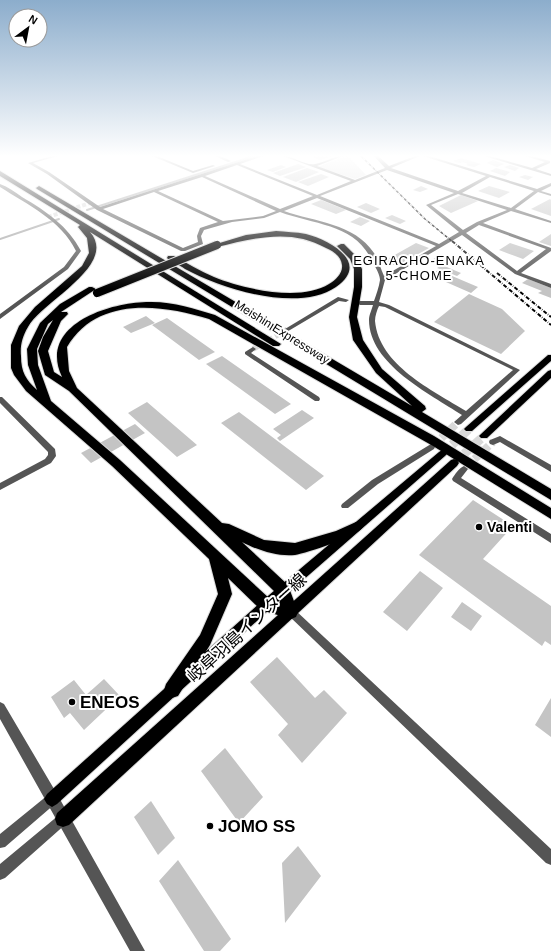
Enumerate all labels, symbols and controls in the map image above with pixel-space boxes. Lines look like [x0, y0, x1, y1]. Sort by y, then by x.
north arrow [8, 8, 48, 48]
text: N [27, 12, 40, 27]
district label: EGIRACHO-ENAKA 5-CHOME [353, 253, 485, 283]
street label: Meishin Expressway [232, 297, 332, 367]
place label: Valenti [487, 519, 532, 535]
marker: Valenti [474, 522, 484, 532]
street label: 岐阜羽島インター線 [184, 570, 310, 686]
place label: ENEOS [80, 693, 140, 712]
marker: ENEOS [67, 697, 77, 707]
place label: JOMO SS [218, 817, 295, 836]
marker: JOMO SS [205, 821, 215, 831]

